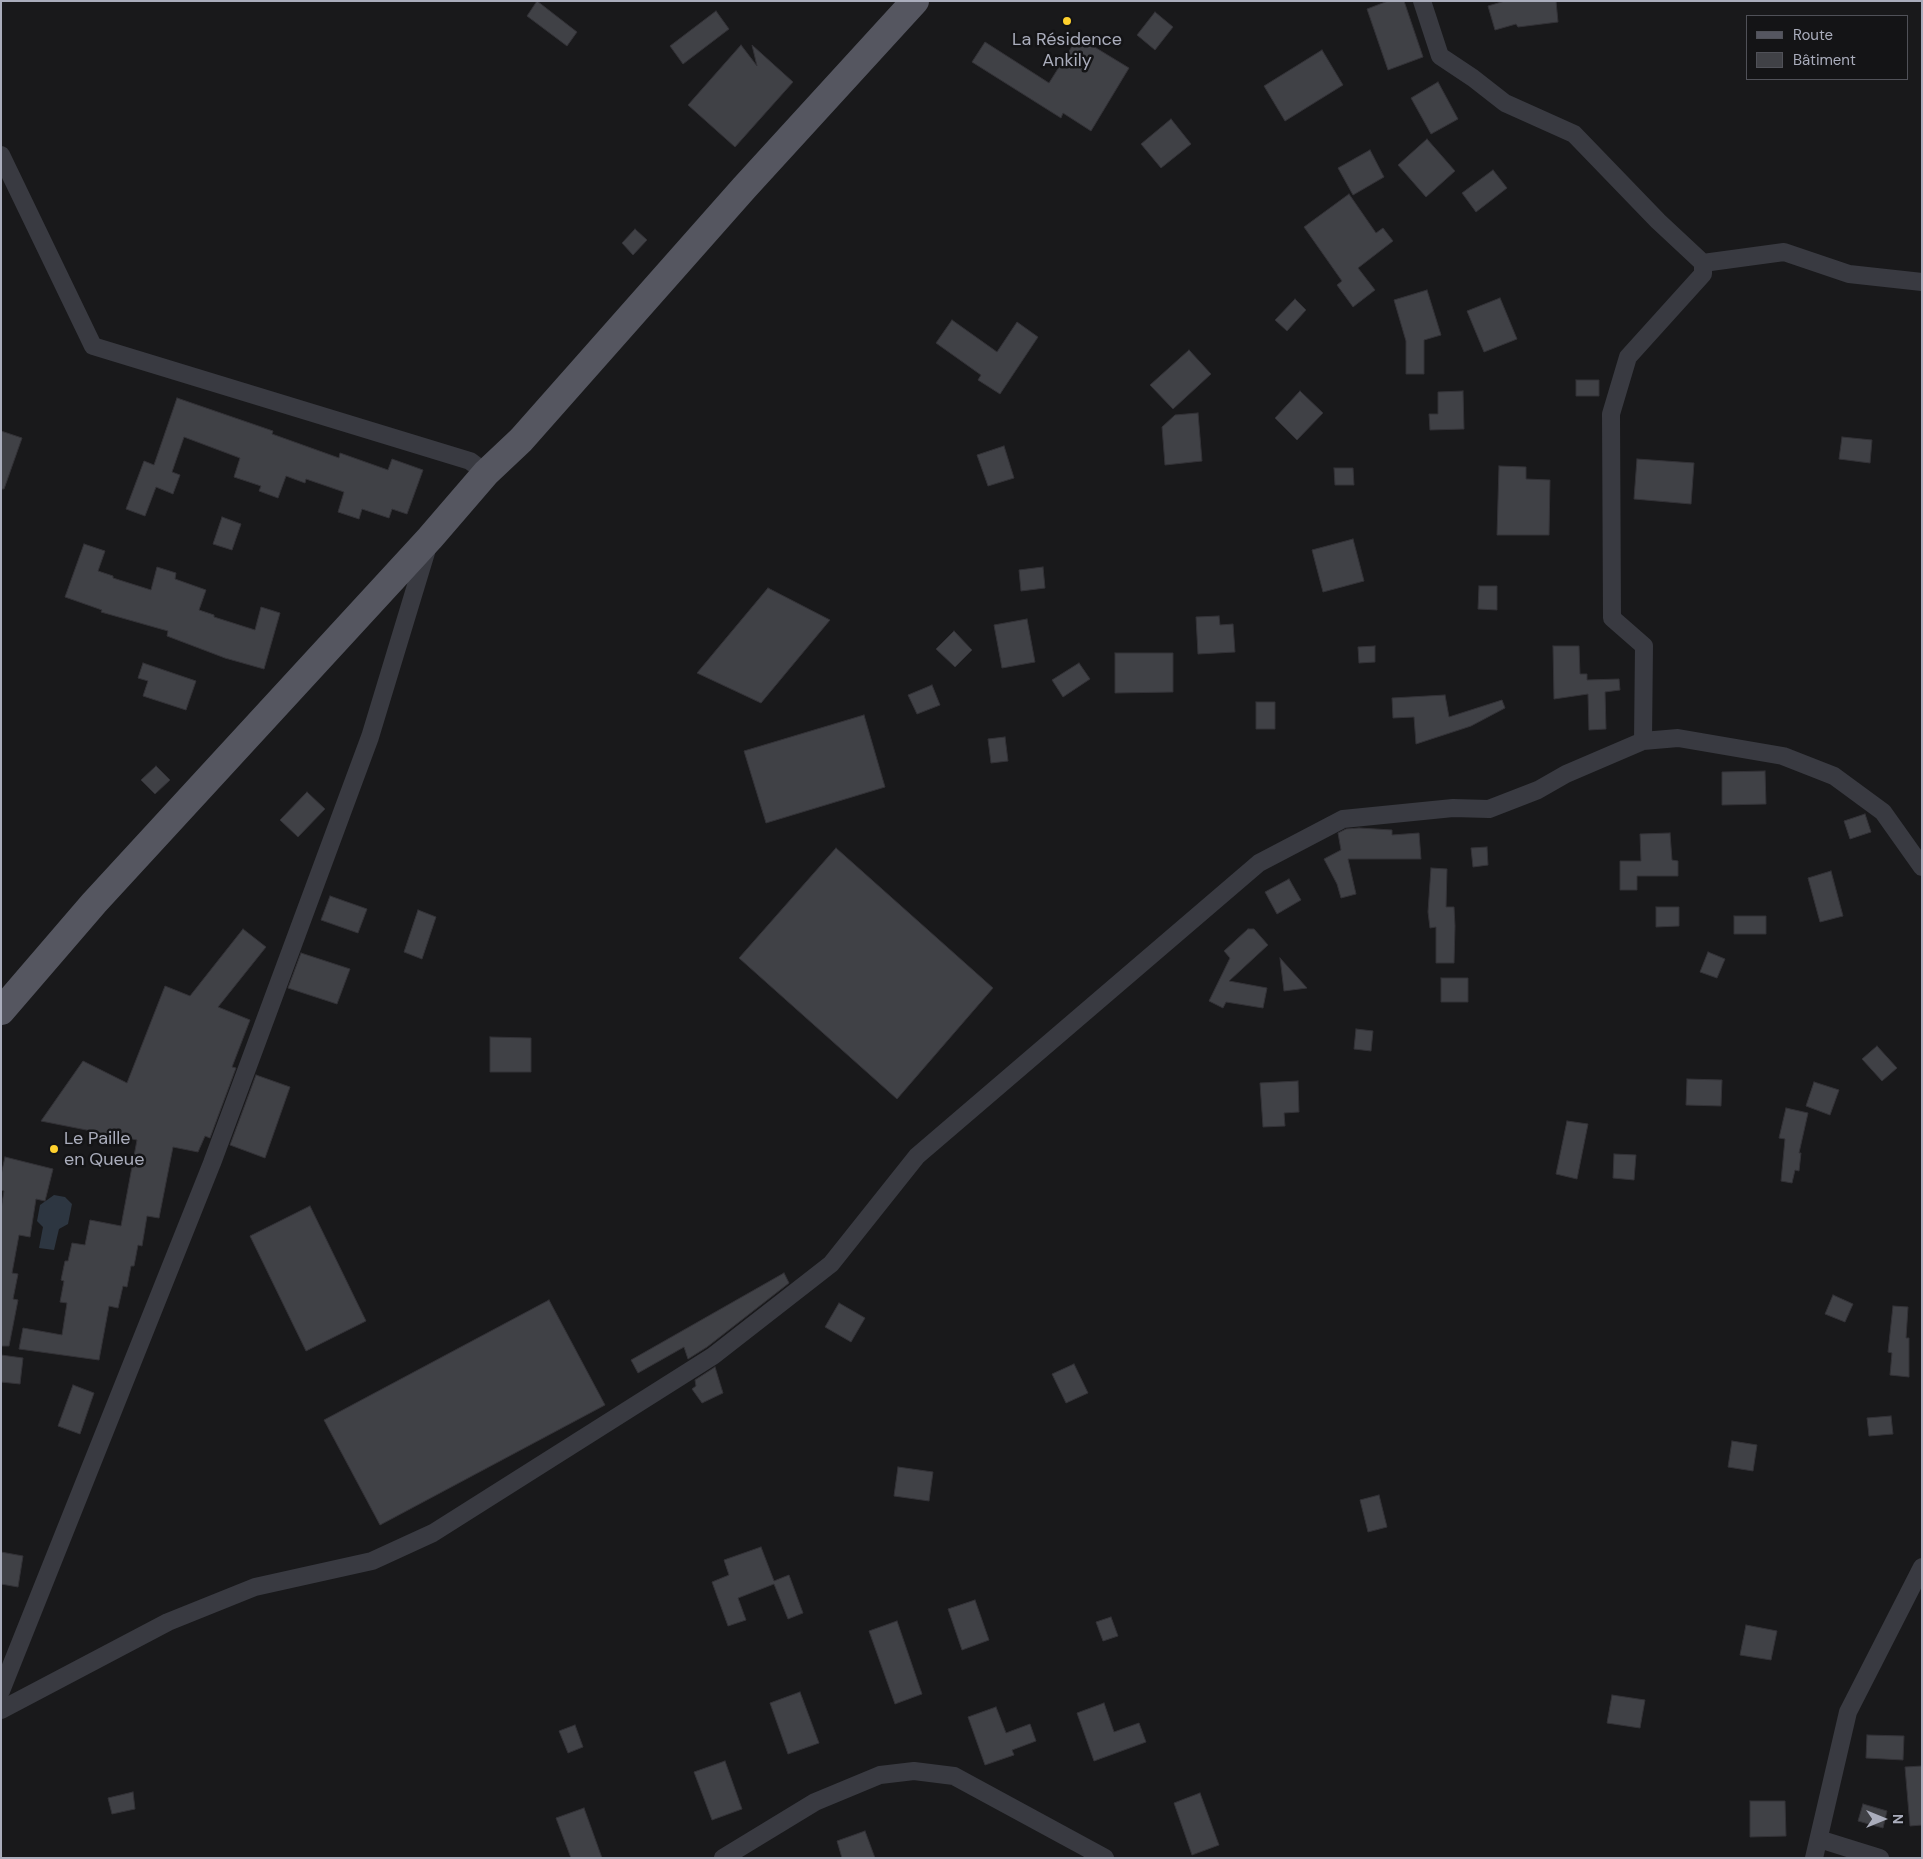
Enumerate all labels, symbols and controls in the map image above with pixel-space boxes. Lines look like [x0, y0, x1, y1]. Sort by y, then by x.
marker: La Résidence Ankily [1061, 15, 1073, 27]
legend [1746, 15, 1908, 80]
text: Route [1793, 25, 1833, 45]
place label: La Résidence Ankily [1012, 29, 1122, 72]
text: Bâtiment [1793, 50, 1856, 70]
place label: Le Paille en Queue [64, 1128, 144, 1170]
marker: Le Paille en Queue [48, 1143, 60, 1155]
north arrow [1858, 1794, 1908, 1844]
text: N [1889, 1814, 1907, 1824]

